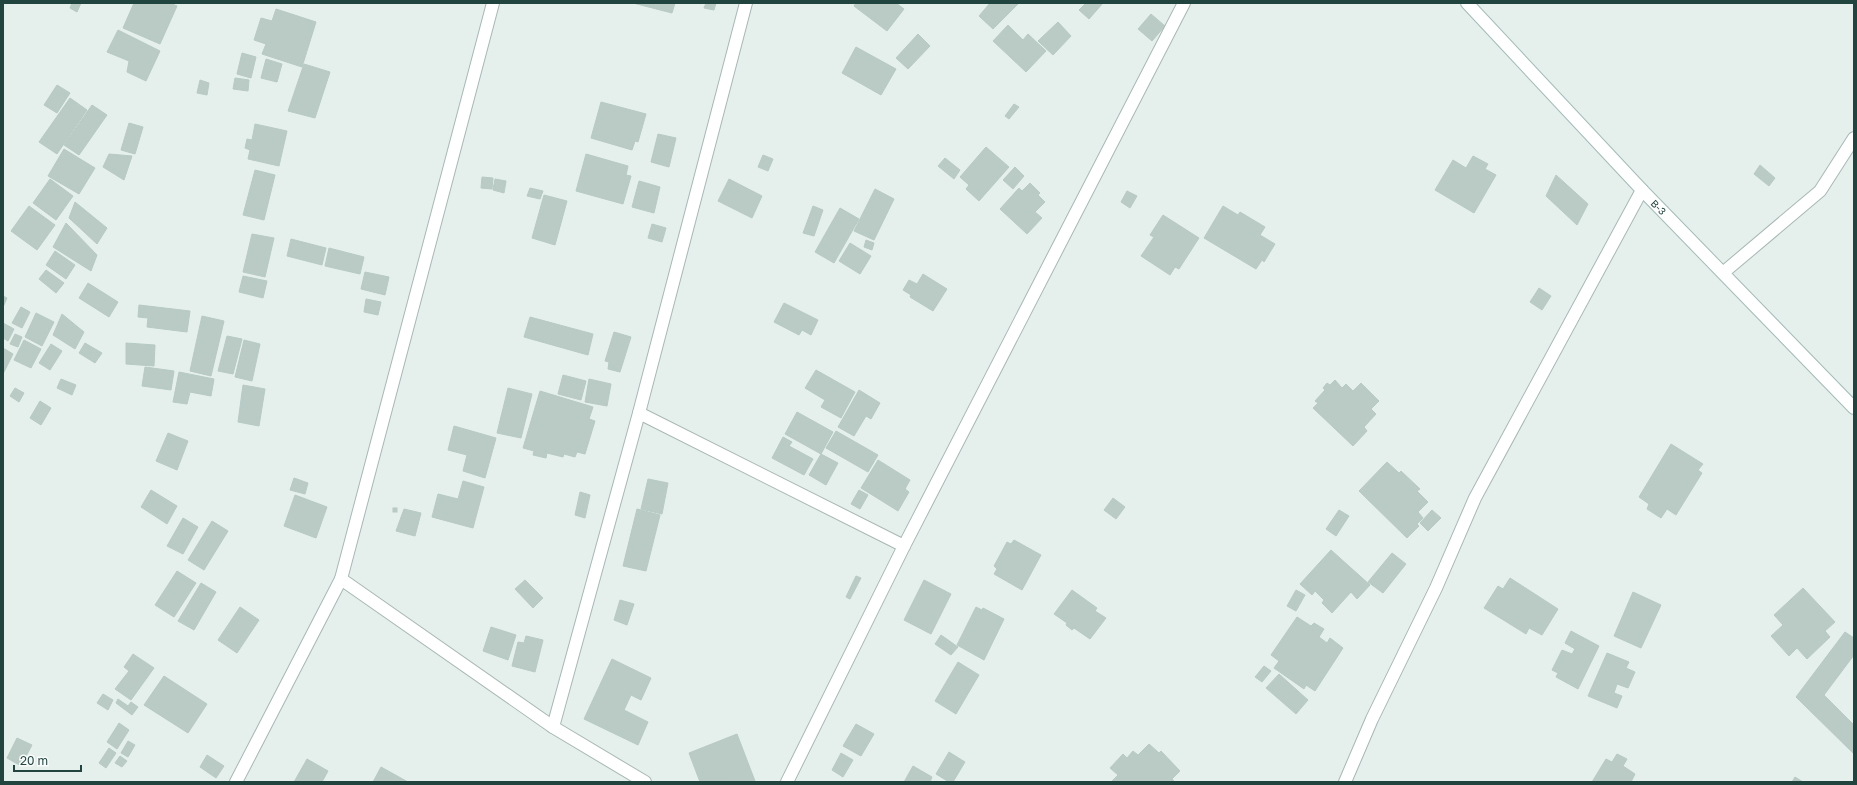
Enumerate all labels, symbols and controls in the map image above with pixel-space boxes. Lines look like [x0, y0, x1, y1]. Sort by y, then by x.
street label: B-3 [1649, 197, 1669, 217]
scale bar [14, 747, 81, 773]
text: 20 m [20, 753, 48, 768]

